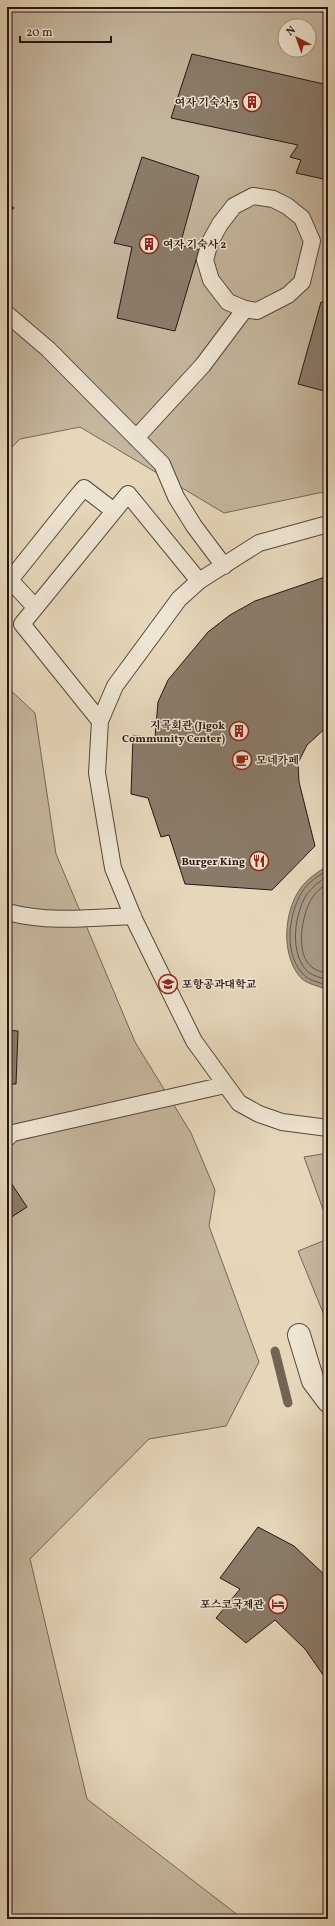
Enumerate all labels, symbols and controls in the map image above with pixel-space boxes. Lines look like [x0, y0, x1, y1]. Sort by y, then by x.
scale bar [20, 18, 111, 44]
north arrow [277, 18, 317, 58]
text: N [283, 23, 299, 40]
text: 20 m [26, 25, 53, 41]
building icon: 여자 기숙사 3 [241, 91, 263, 113]
place label: 여자 기숙사 3 [175, 96, 238, 111]
building icon: 여자 기숙사 2 [138, 233, 160, 255]
place label: 여자 기숙사 2 [163, 238, 227, 253]
place label: 지곡회관 (Jigok Community Center) [122, 719, 225, 747]
building icon: 지곡회관 (Jigok Community Center) [228, 720, 250, 742]
cafe icon: 모네카페 [231, 749, 253, 771]
place label: 모네카페 [256, 754, 299, 769]
restaurant icon: Burger King [248, 850, 270, 872]
place label: Burger King [181, 855, 245, 870]
school or university icon: 포항공과대학교 [157, 973, 179, 995]
place label: 포항공과대학교 [181, 978, 257, 993]
hotel icon: 포스코국제관 [267, 1593, 289, 1615]
place label: 포스코국제관 [199, 1598, 264, 1613]

